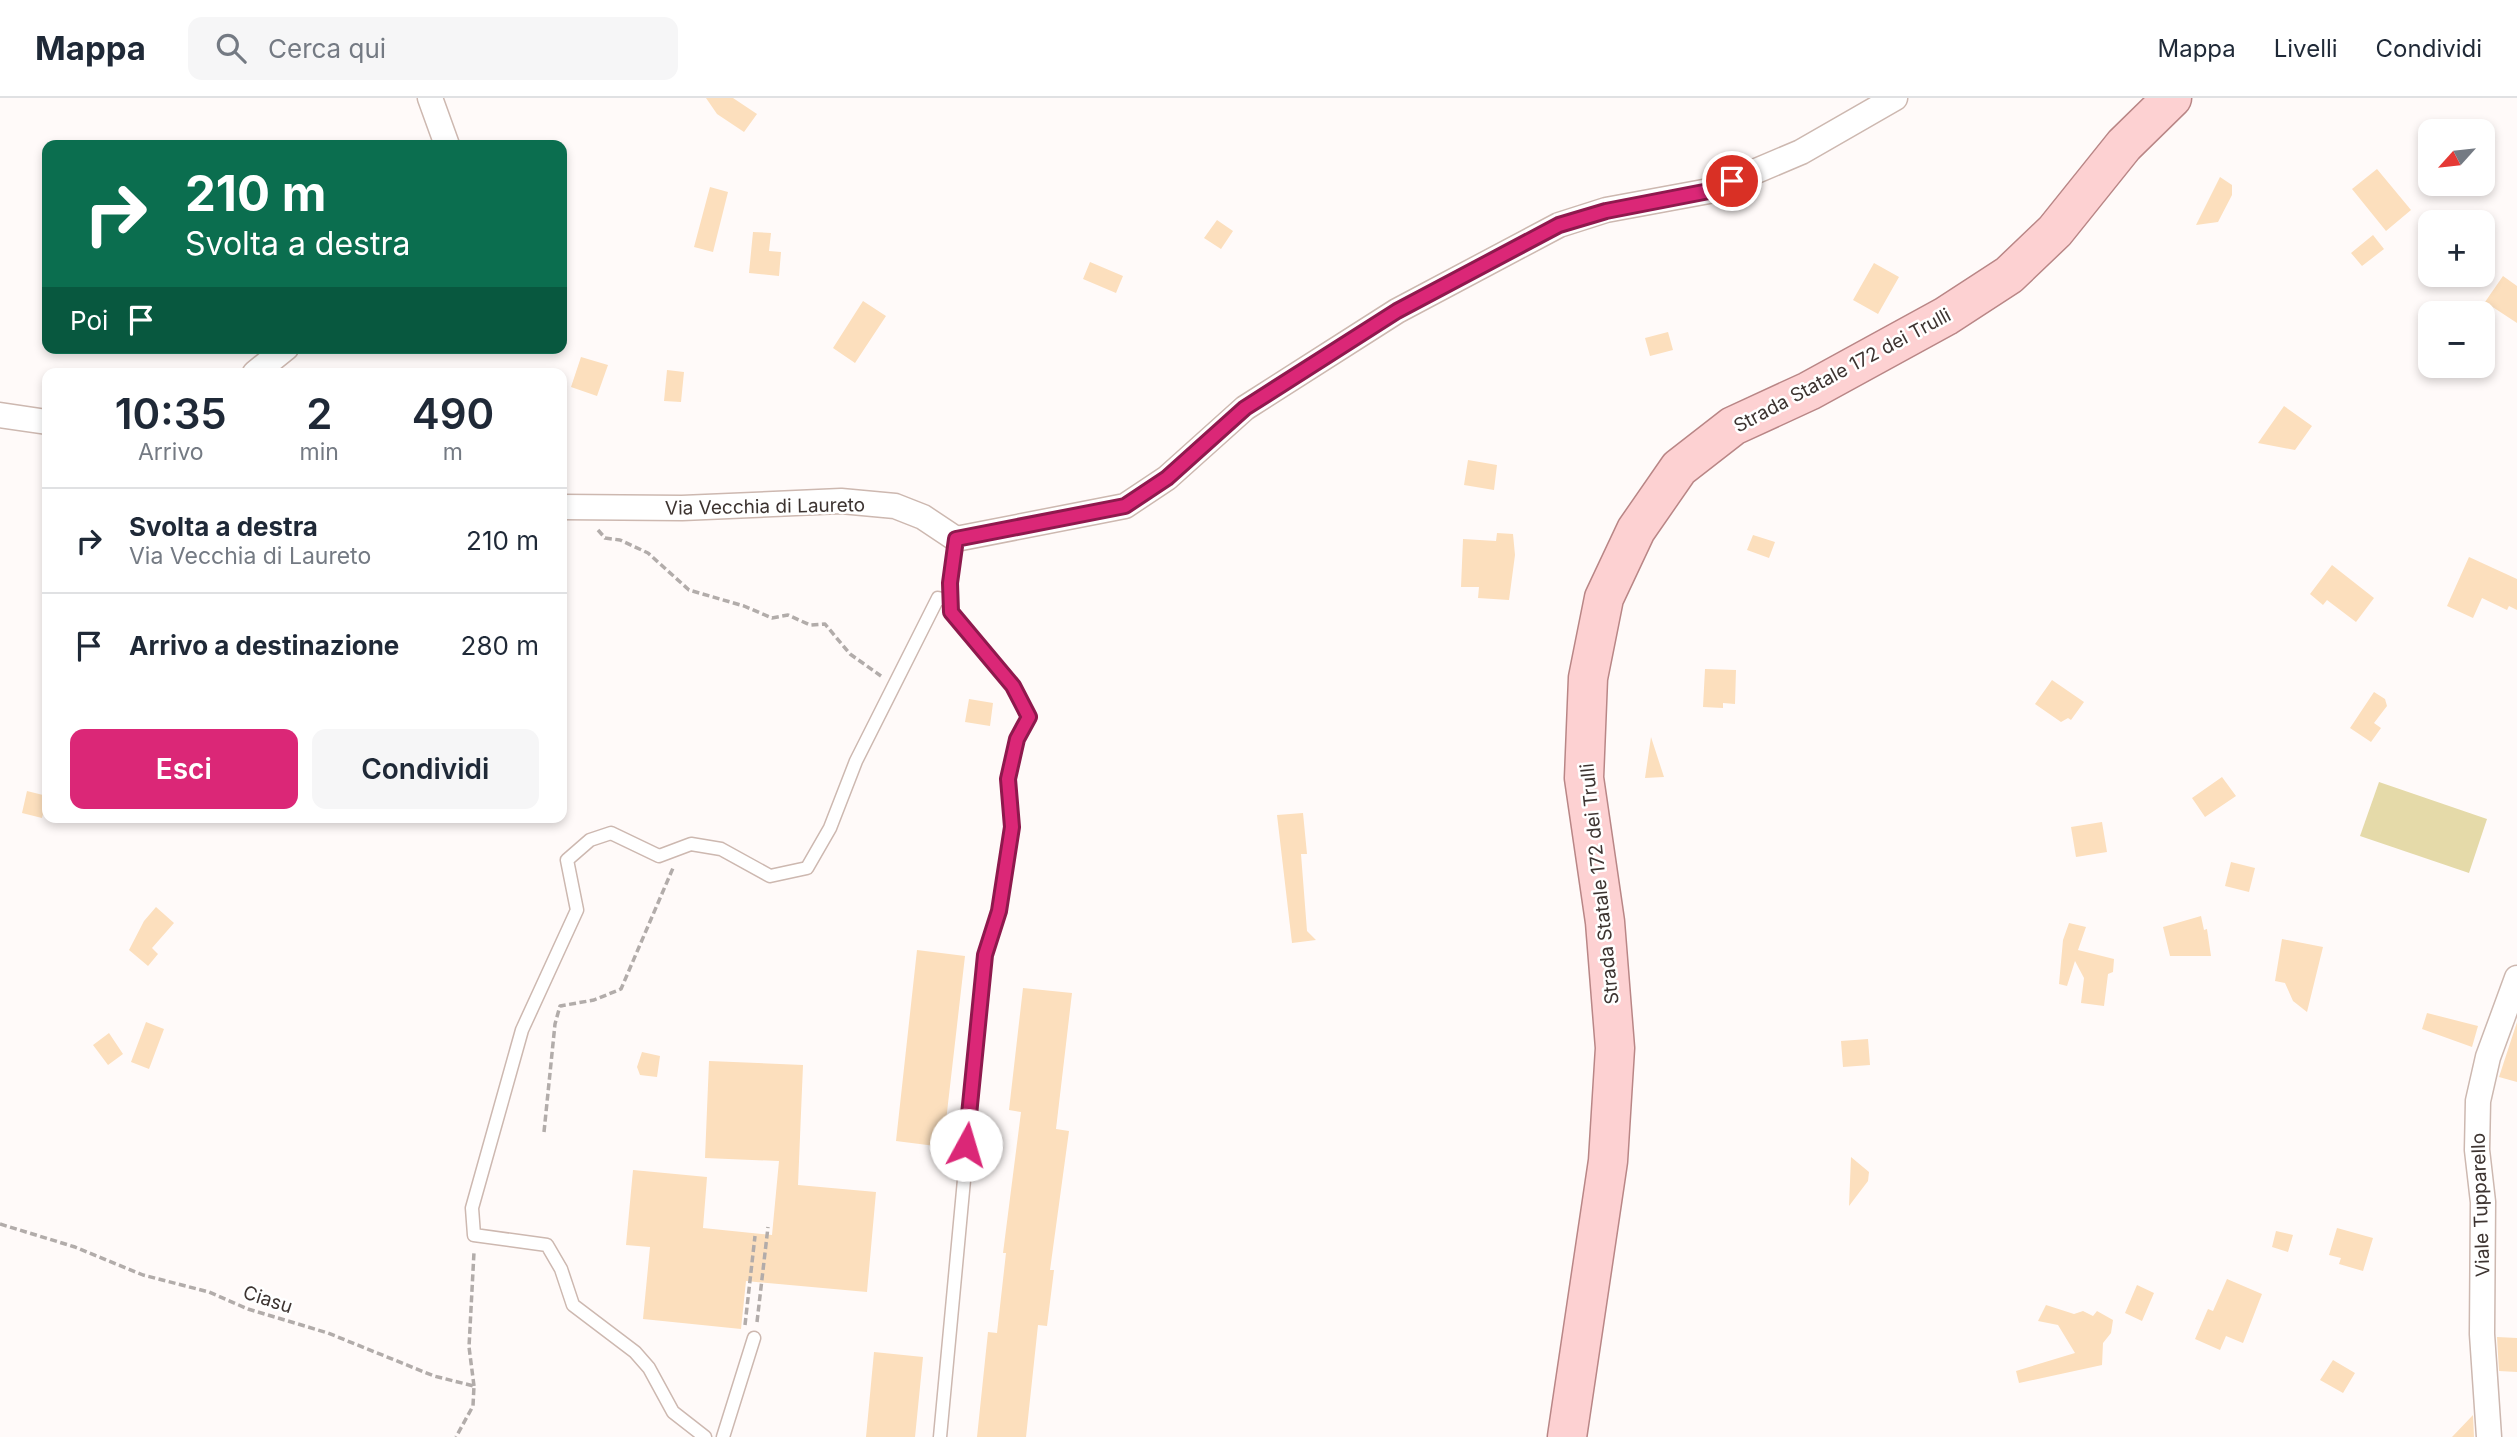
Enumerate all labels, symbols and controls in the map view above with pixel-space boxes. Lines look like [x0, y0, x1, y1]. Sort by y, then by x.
search box [188, 17, 678, 80]
text: Mappa [35, 28, 146, 68]
icon: search [212, 29, 250, 67]
text: Cerca qui [268, 33, 386, 64]
text: Mappa [2157, 34, 2236, 63]
text: Livelli [2274, 34, 2338, 63]
text: Condividi [2376, 34, 2482, 63]
north arrow [2418, 119, 2496, 196]
map controls [2418, 119, 2495, 378]
pin [1702, 151, 1762, 211]
icon: arrive [1713, 162, 1751, 200]
text: 210 m [185, 164, 326, 223]
icon: right [70, 168, 161, 259]
button: + [2418, 210, 2495, 287]
text: Svolta a destra [185, 224, 410, 263]
icon: arrive [122, 301, 160, 339]
button: − [2418, 301, 2495, 378]
street label: Strada Statale 172 dei Trulli [1730, 303, 1955, 438]
text: Poi [70, 305, 108, 336]
text: 10:35 [115, 388, 227, 439]
text: 2 [306, 388, 332, 439]
text: 490 [412, 388, 494, 439]
text: Arrivo [138, 438, 204, 466]
text: min [300, 438, 339, 466]
text: m [443, 438, 463, 466]
street label: Via Vecchia di Laureto [665, 493, 865, 520]
text: Svolta a destra [129, 511, 318, 542]
icon: right [70, 522, 108, 560]
text: 210 m [466, 525, 539, 556]
text: Via Vecchia di Laureto [129, 542, 371, 570]
icon: arrive [70, 627, 108, 665]
text: Arrivo a destinazione [129, 630, 399, 661]
text: 280 m [461, 630, 539, 661]
button: Esci [70, 729, 298, 809]
button: Condividi [312, 729, 539, 809]
street label: Strada Statale 172 dei Trulli [1575, 762, 1624, 1006]
position arrow [929, 1108, 1003, 1182]
street label: Viale Tupparello [2466, 1133, 2495, 1277]
street label: Ciasu [240, 1281, 295, 1318]

